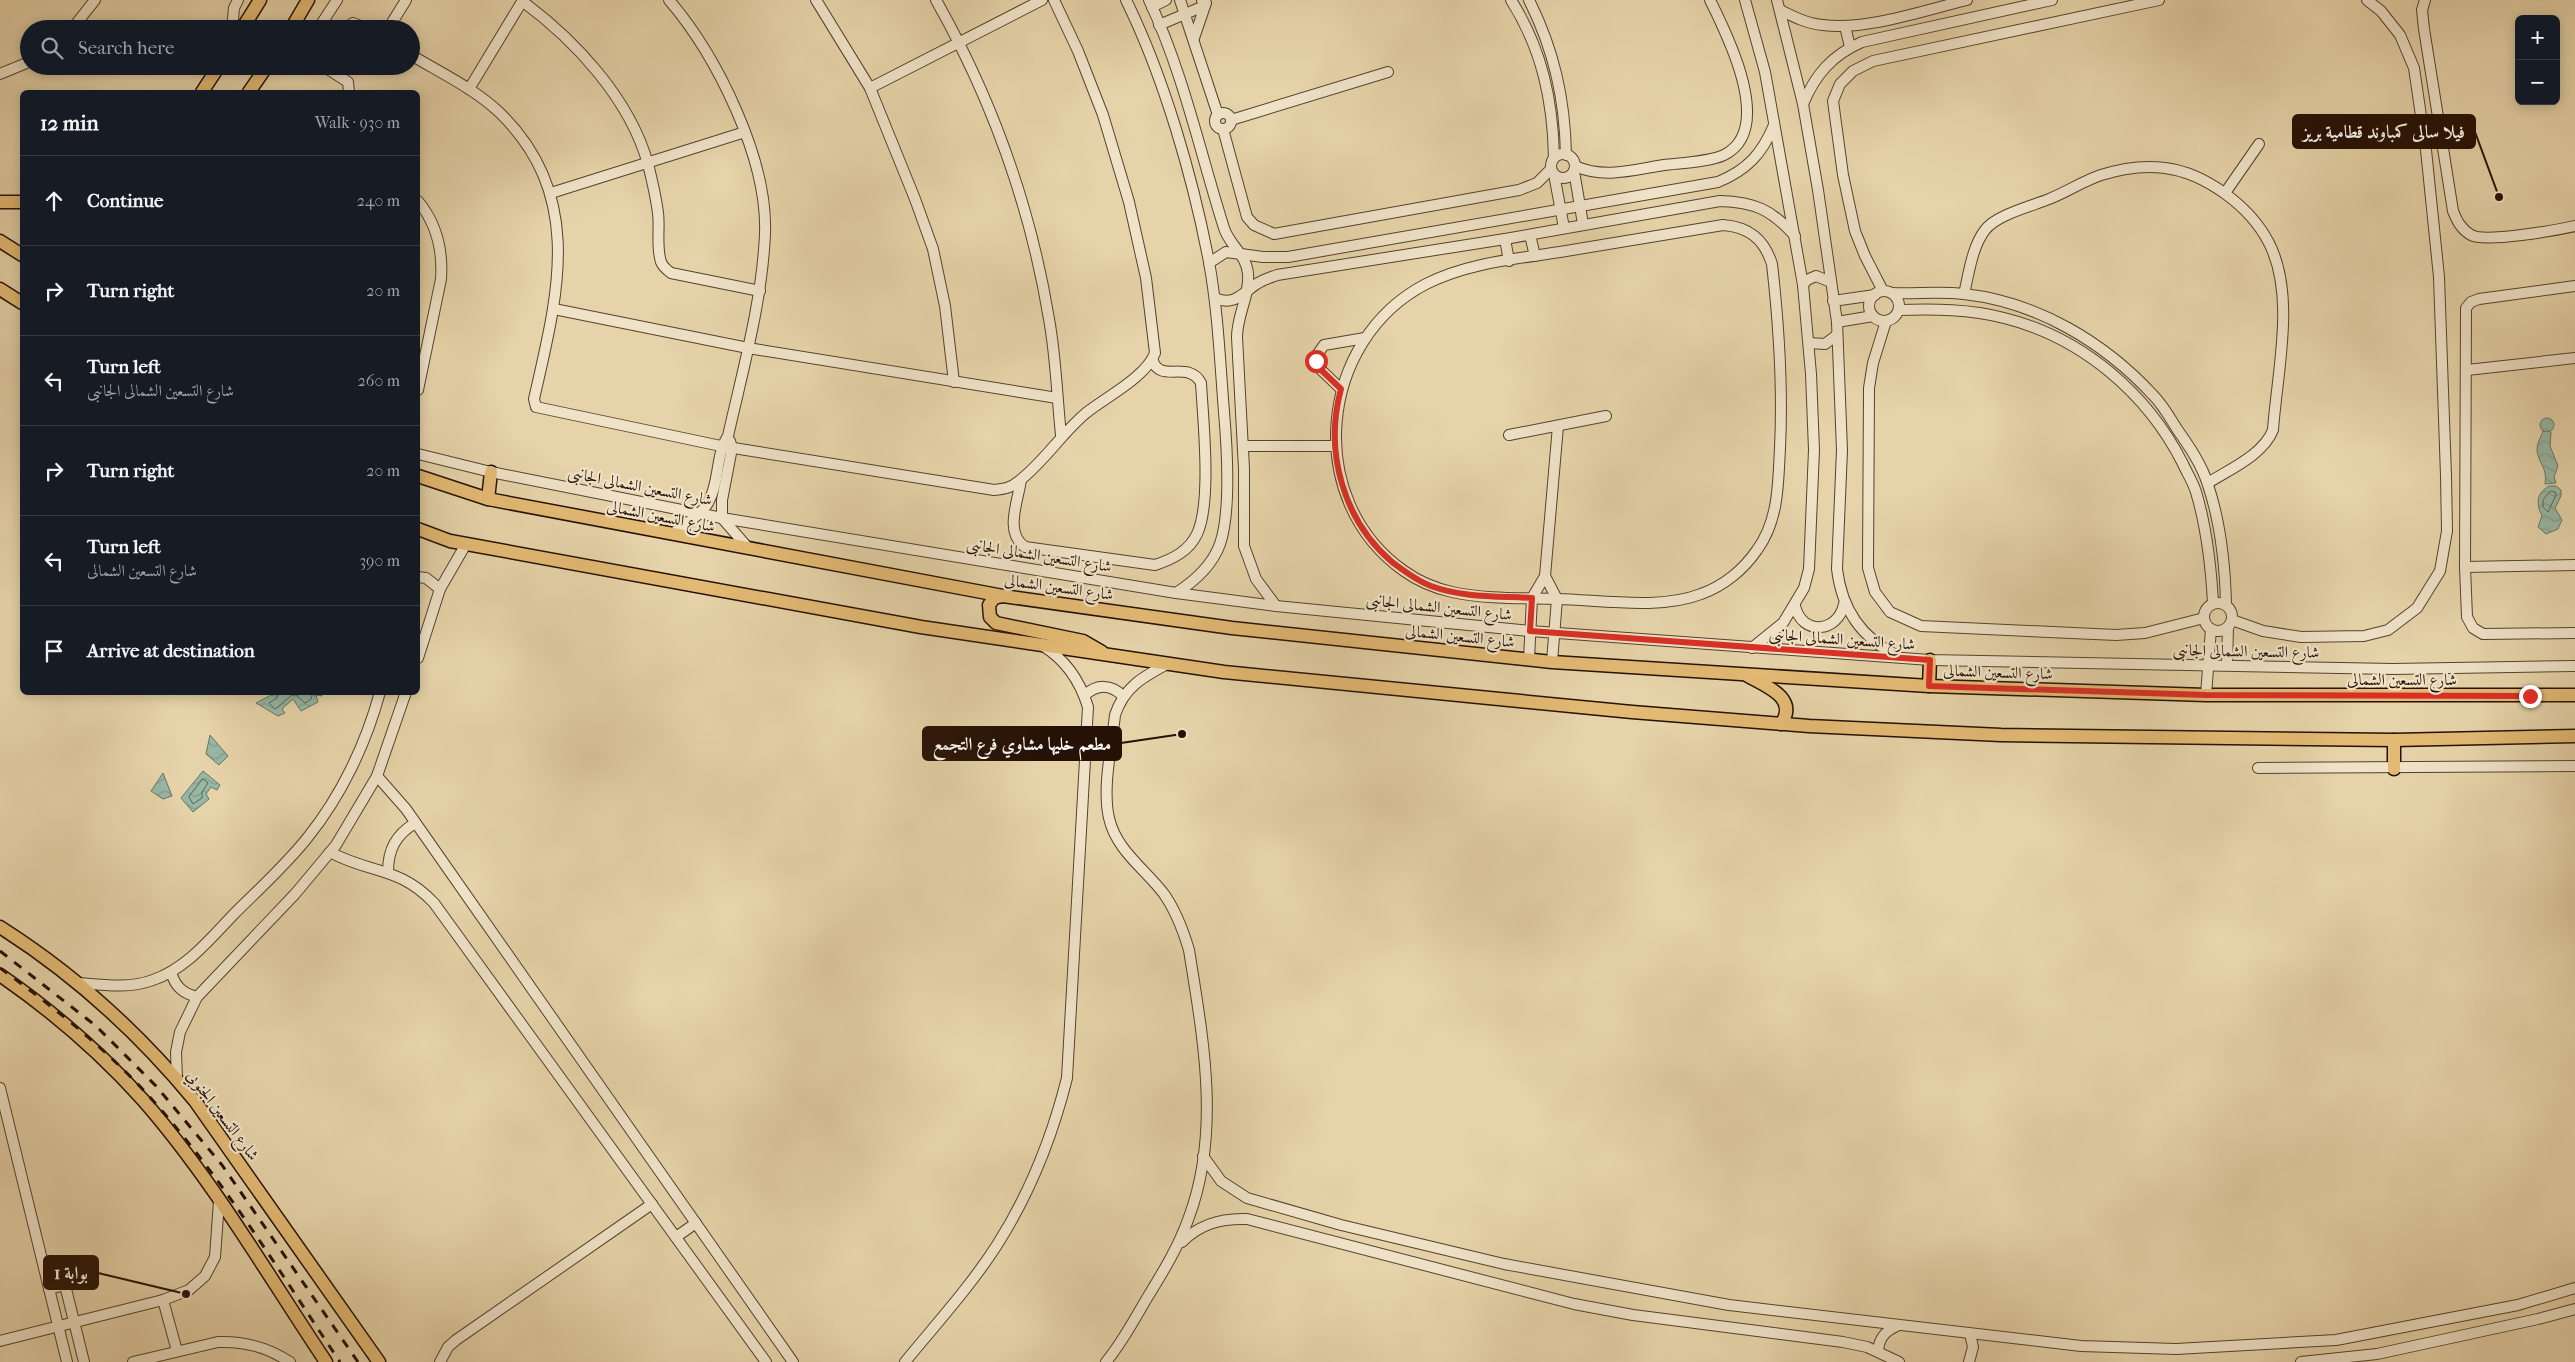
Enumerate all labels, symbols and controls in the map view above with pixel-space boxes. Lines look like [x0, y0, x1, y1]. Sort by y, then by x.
map controls [2515, 15, 2560, 105]
button: + [2515, 15, 2560, 60]
search box [20, 20, 420, 75]
icon: search [38, 34, 66, 62]
text: Search here [78, 37, 174, 59]
button: − [2515, 60, 2560, 105]
text: 12 min [40, 111, 99, 135]
text: Walk · 930 m [315, 113, 400, 132]
callout: فيلا سالى كمباوند قطامية بريز [2293, 115, 2475, 148]
text: فيلا سالى كمباوند قطامية بريز [2301, 122, 2465, 143]
icon: ahead [40, 187, 68, 215]
text: Continue [87, 190, 163, 212]
text: 240 m [357, 191, 400, 210]
icon: right [40, 277, 68, 305]
text: Turn right [87, 280, 174, 302]
text: 20 m [366, 281, 400, 300]
route start [1305, 350, 1328, 373]
text: Turn left [87, 356, 161, 378]
icon: left [40, 367, 68, 395]
text: 260 m [358, 371, 400, 390]
text: شارع التسعين الشمالى الجانبى [87, 381, 234, 400]
icon: right [40, 457, 68, 485]
text: Turn right [87, 460, 174, 482]
text: 20 m [366, 461, 400, 480]
street label: شارع التسعين الشمالى الجانبى [565, 463, 714, 513]
street label: شارع التسعين الشمالى [605, 496, 717, 540]
street label: شارع التسعين الشمالى الجانبى [964, 534, 1113, 580]
text: Turn left [87, 536, 161, 558]
icon: left [40, 547, 68, 575]
text: 390 m [359, 551, 400, 570]
text: شارع التسعين الشمالى [87, 561, 197, 580]
street label: شارع التسعين الشمالى [1003, 570, 1115, 608]
street label: شارع التسعين الشمالى الجانبى [1365, 590, 1513, 628]
street label: شارع التسعين الشمالى [1404, 621, 1516, 655]
street label: شارع التسعين الشمالى الجانبى [1768, 624, 1916, 658]
icon: arrive [40, 637, 68, 665]
text: Arrive at destination [87, 640, 255, 662]
street label: شارع التسعين الشمالى الجانبى [2172, 640, 2320, 666]
street label: شارع التسعين الشمالى [1943, 661, 2053, 687]
street label: شارع التسعين الشمالى [2347, 670, 2457, 693]
route end [2519, 685, 2542, 708]
callout: مطعم خليها مشاوي فرع التجمع [923, 727, 1121, 760]
text: مطعم خليها مشاوي فرع التجمع [933, 734, 1111, 761]
street label: شارع التسعين الجنوبي [180, 1066, 263, 1166]
callout: بوابة 1 [44, 1256, 98, 1289]
text: بوابة 1 [54, 1263, 88, 1284]

